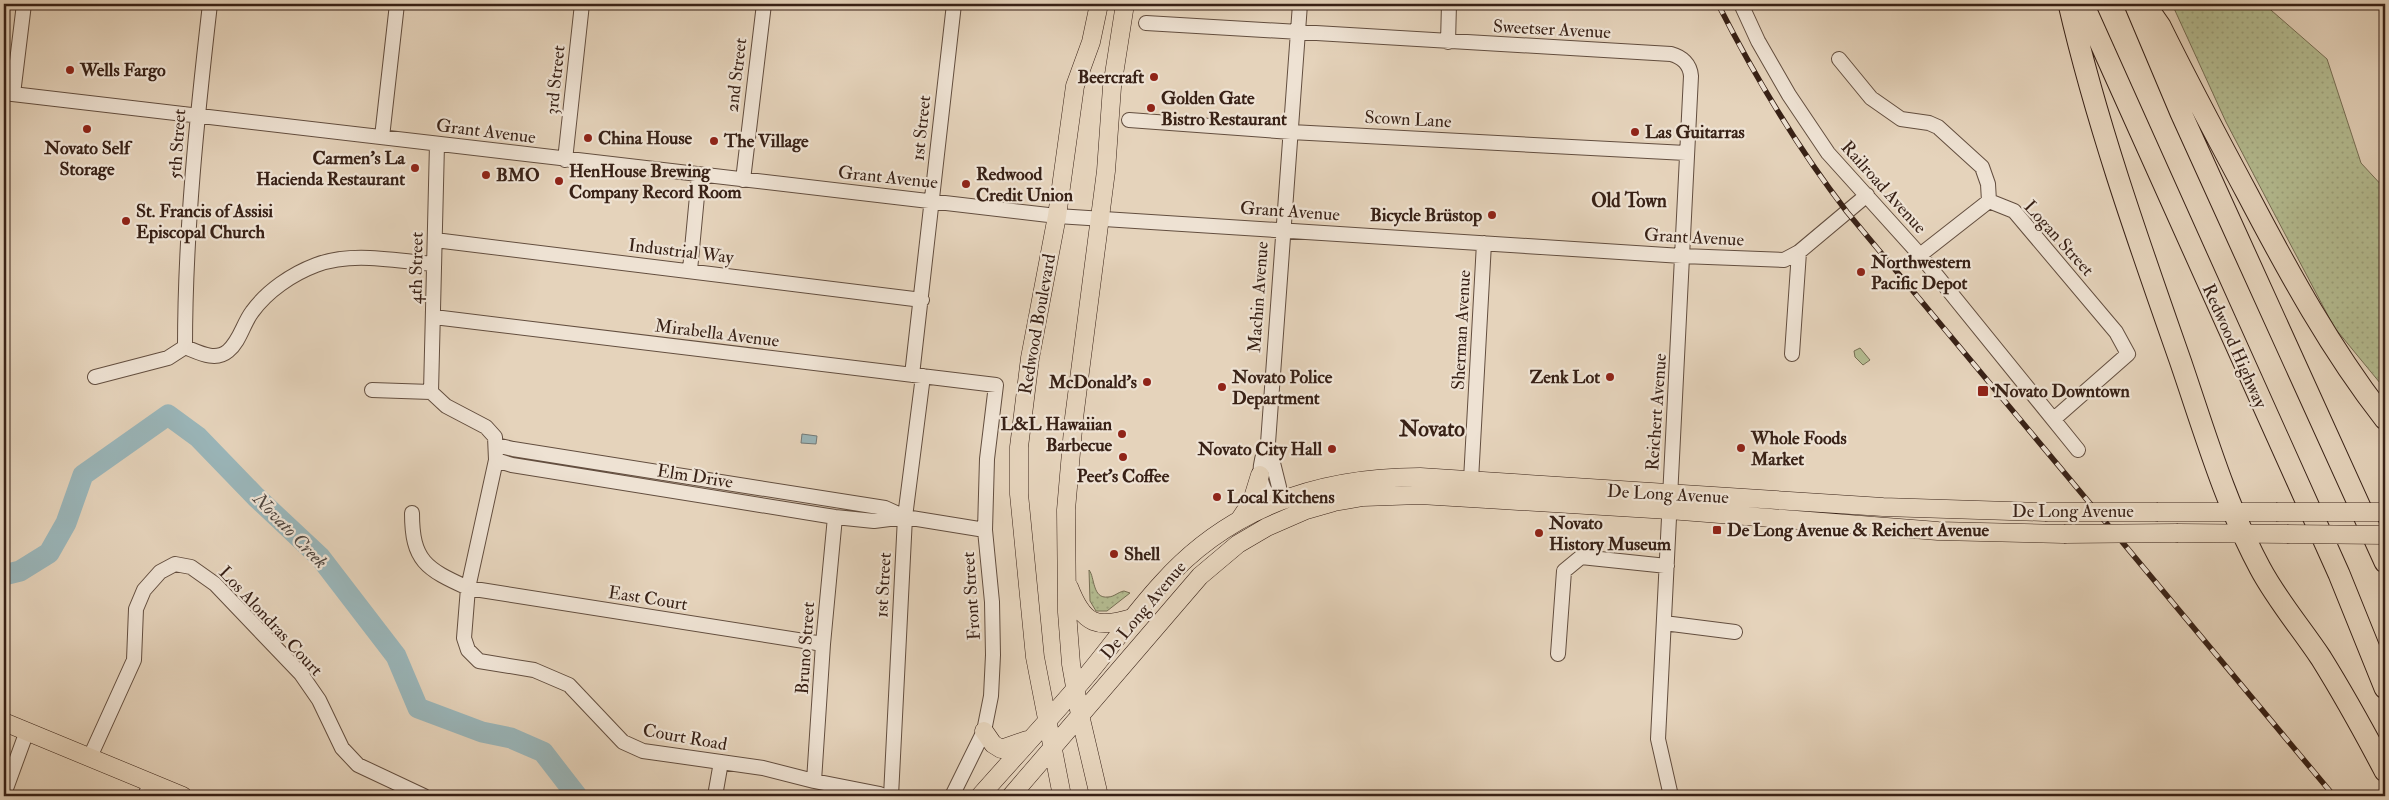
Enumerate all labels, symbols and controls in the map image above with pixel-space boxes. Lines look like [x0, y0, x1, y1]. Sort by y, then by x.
street label: Sweetser Avenue [1492, 15, 1612, 44]
street label: 2nd Street [721, 37, 752, 113]
street label: 3rd Street [540, 44, 571, 116]
place label: Wells Fargo [79, 59, 166, 82]
marker: Wells Fargo [64, 64, 76, 76]
place label: Beercraft [1077, 66, 1144, 89]
marker: Beercraft [1148, 71, 1160, 83]
place label: Golden Gate Bistro Restaurant [1161, 87, 1287, 131]
street label: 1st Street [907, 94, 936, 162]
marker: Golden Gate Bistro Restaurant [1145, 102, 1157, 114]
street label: Scown Lane [1364, 106, 1453, 133]
street label: 5th Street [164, 108, 191, 180]
street label: Grant Avenue [435, 114, 538, 149]
place label: Las Guitarras [1645, 121, 1745, 144]
marker: Novato Self Storage [81, 123, 93, 135]
marker: Las Guitarras [1629, 126, 1641, 138]
place label: China House [598, 127, 693, 150]
place label: The Village [723, 130, 809, 153]
marker: China House [582, 132, 594, 144]
marker: The Village [708, 135, 720, 147]
street label: Railroad Avenue [1836, 136, 1932, 239]
place label: Novato Self Storage [43, 137, 133, 181]
place label: Carmen's La Hacienda Restaurant [256, 147, 406, 191]
place label: HenHouse Brewing Company Record Room [569, 160, 742, 204]
street label: Grant Avenue [837, 161, 939, 194]
marker: Carmen's La Hacienda Restaurant [409, 162, 421, 174]
place label: Redwood Credit Union [976, 163, 1074, 207]
place label: BMO [496, 164, 540, 187]
marker: BMO [480, 169, 492, 181]
marker: HenHouse Brewing Company Record Room [553, 175, 565, 187]
marker: Redwood Credit Union [960, 178, 972, 190]
district label: Old Town [1591, 189, 1667, 213]
street label: Logan Street [2018, 196, 2099, 281]
street label: Grant Avenue [1239, 197, 1341, 226]
place label: St. Francis of Assisi Episcopal Church [136, 200, 273, 244]
place label: Bicycle Brüstop [1370, 204, 1482, 227]
marker: Bicycle Brüstop [1486, 209, 1498, 221]
marker: St. Francis of Assisi Episcopal Church [120, 215, 132, 227]
street label: Grant Avenue [1643, 223, 1745, 252]
street label: 4th Street [404, 232, 429, 304]
street label: Industrial Way [627, 234, 736, 269]
street label: Machin Avenue [1243, 240, 1274, 353]
place label: Northwestern Pacific Depot [1870, 251, 1972, 295]
street label: Redwood Boulevard [1014, 252, 1061, 396]
marker: Northwestern Pacific Depot [1855, 266, 1867, 278]
street label: Sherman Avenue [1447, 269, 1476, 391]
street label: Redwood Highway [2197, 280, 2273, 413]
street label: Mirabella Avenue [653, 314, 781, 353]
street label: Reichert Avenue [1641, 352, 1672, 472]
place label: Novato Police Department [1231, 366, 1333, 410]
place label: Zenk Lot [1530, 366, 1600, 389]
place label: McDonald's [1048, 371, 1137, 394]
marker: Zenk Lot [1604, 371, 1616, 383]
marker: McDonald's [1141, 376, 1153, 388]
place label: Novato Downtown [1993, 380, 2130, 403]
marker: Novato Police Department [1216, 381, 1228, 393]
marker: Novato Downtown [1976, 384, 1990, 398]
place label: L&L Hawaiian Barbecue [1000, 413, 1113, 457]
district label: Novato [1398, 415, 1465, 443]
place label: Whole Foods Market [1750, 427, 1847, 471]
marker: L&L Hawaiian Barbecue [1116, 428, 1128, 440]
place label: Novato City Hall [1197, 438, 1322, 461]
marker: Whole Foods Market [1735, 442, 1747, 454]
marker: Novato City Hall [1326, 443, 1338, 455]
marker: Peet's Coffee [1117, 451, 1129, 463]
street label: Elm Drive [655, 459, 735, 494]
place label: Peet's Coffee [1077, 465, 1170, 488]
street label: De Long Avenue [1607, 480, 1730, 509]
place label: Local Kitchens [1227, 486, 1335, 509]
water label: Novato Creek [247, 487, 333, 574]
marker: Local Kitchens [1211, 491, 1223, 503]
street label: De Long Avenue [2012, 500, 2134, 523]
place label: Novato History Museum [1548, 512, 1672, 556]
place label: De Long Avenue & Reichert Avenue [1727, 519, 1990, 542]
marker: De Long Avenue & Reichert Avenue [1711, 524, 1723, 536]
marker: Novato History Museum [1533, 527, 1545, 539]
place label: Shell [1124, 543, 1161, 566]
marker: Shell [1108, 548, 1120, 560]
street label: Front Street [957, 551, 986, 641]
street label: 1st Street [870, 552, 897, 618]
street label: De Long Avenue [1095, 556, 1192, 664]
street label: Los Alondras Court [214, 561, 328, 681]
street label: East Court [607, 581, 689, 616]
street label: Bruno Street [791, 601, 820, 695]
street label: Court Road [641, 719, 729, 756]

